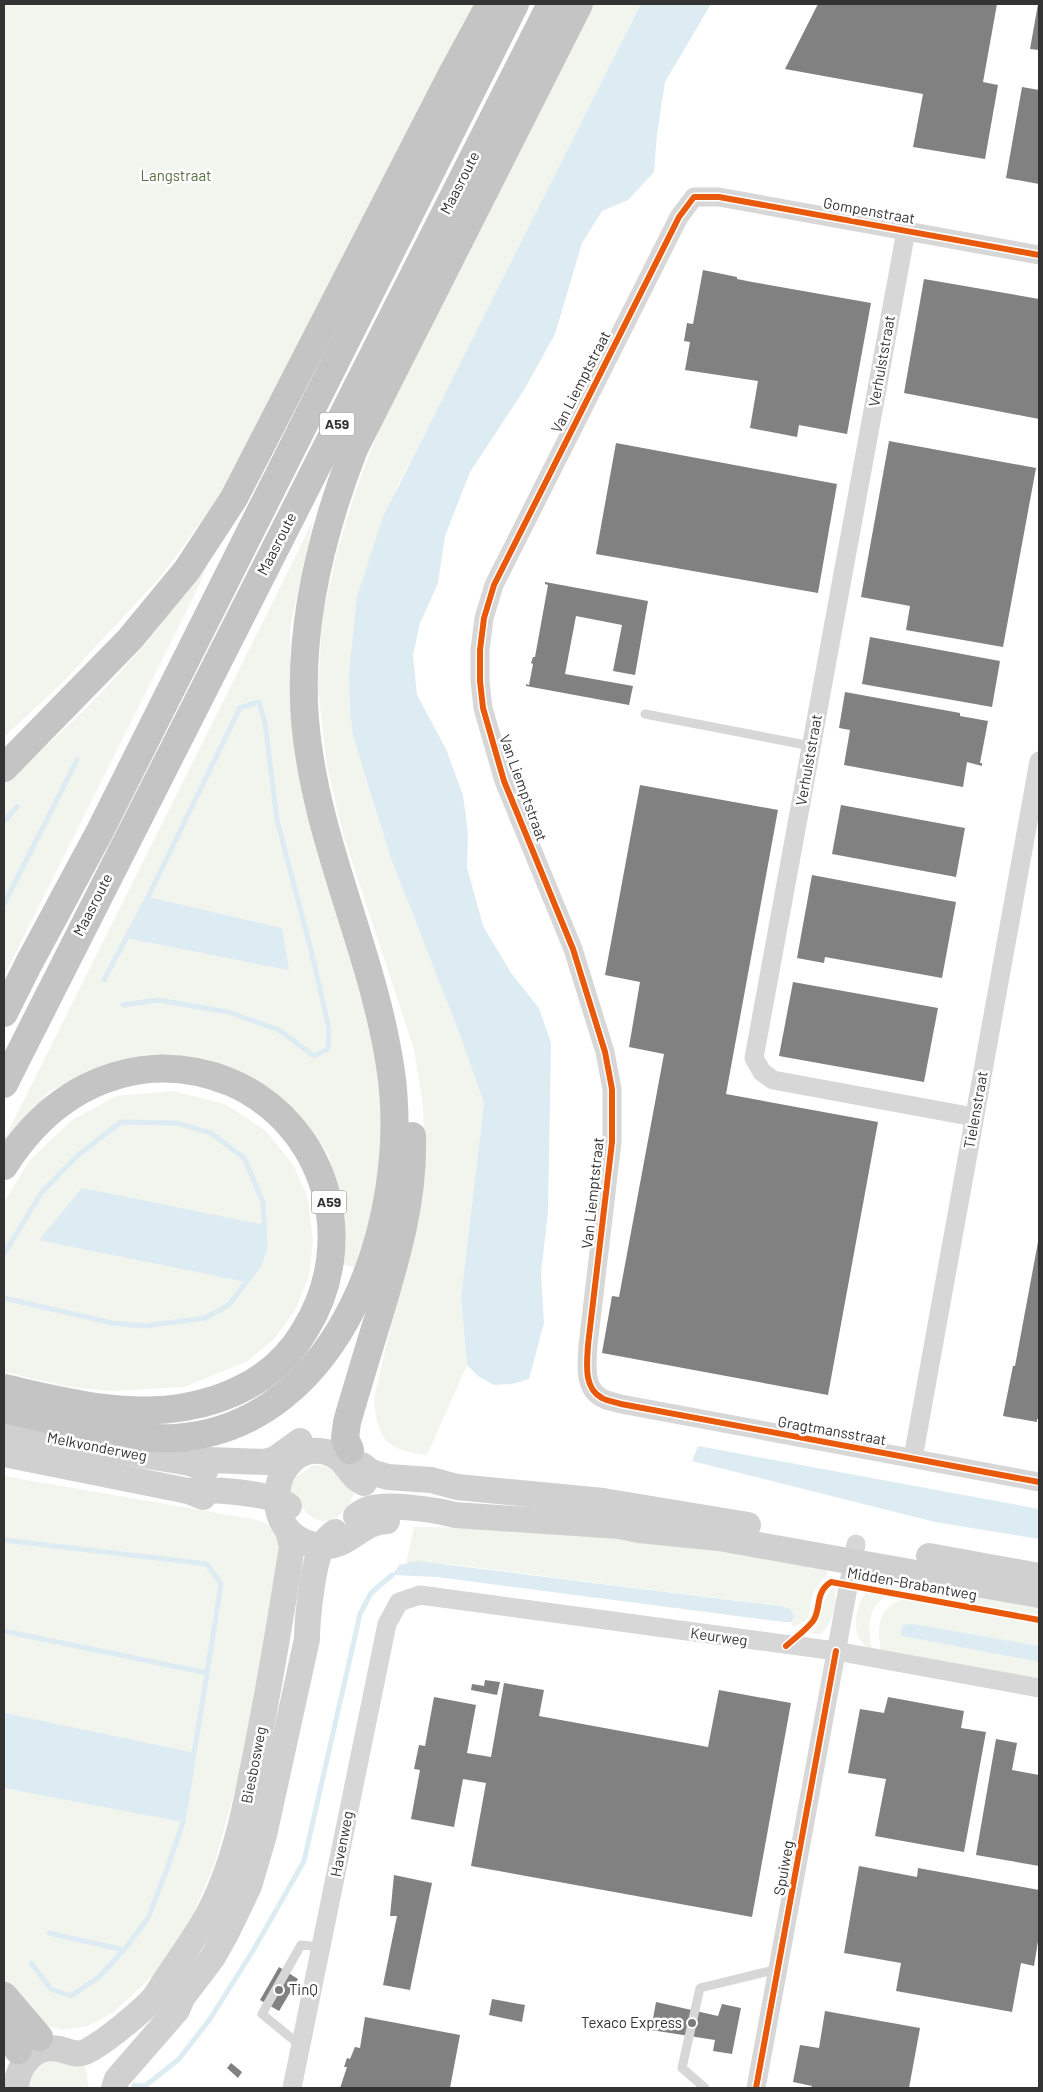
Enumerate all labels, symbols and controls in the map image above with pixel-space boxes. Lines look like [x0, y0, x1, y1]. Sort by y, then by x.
street label: Maasroute [436, 148, 483, 217]
park label: Langstraat [140, 166, 212, 184]
street label: Gompenstraat [822, 193, 916, 227]
street label: Verhulststraat [864, 314, 898, 408]
street label: Van Liemptstraat [547, 327, 614, 436]
road number: A59 [320, 412, 354, 436]
street label: Maasroute [253, 509, 300, 578]
street label: Verhulststraat [791, 713, 825, 807]
street label: Van Liemptstraat [496, 732, 552, 843]
street label: Maasroute [69, 870, 116, 939]
street label: Tielenstraat [959, 1070, 991, 1150]
street label: Van Liemptstraat [577, 1136, 607, 1250]
road number: A59 [312, 1190, 346, 1214]
street label: Gragtmansstraat [777, 1412, 888, 1448]
street label: Melkvonderweg [46, 1428, 149, 1465]
street label: Midden-Brabantweg [846, 1563, 978, 1603]
street label: Keurweg [689, 1623, 749, 1649]
street label: Biesbosweg [237, 1725, 269, 1805]
street label: Havenweg [326, 1809, 356, 1878]
street label: Spuiweg [769, 1839, 797, 1897]
place label: TinQ [289, 1980, 318, 1998]
marker: TinQ [273, 1984, 285, 1996]
place label: Texaco Express [581, 2013, 682, 2031]
marker: Texaco Express [686, 2017, 698, 2029]

